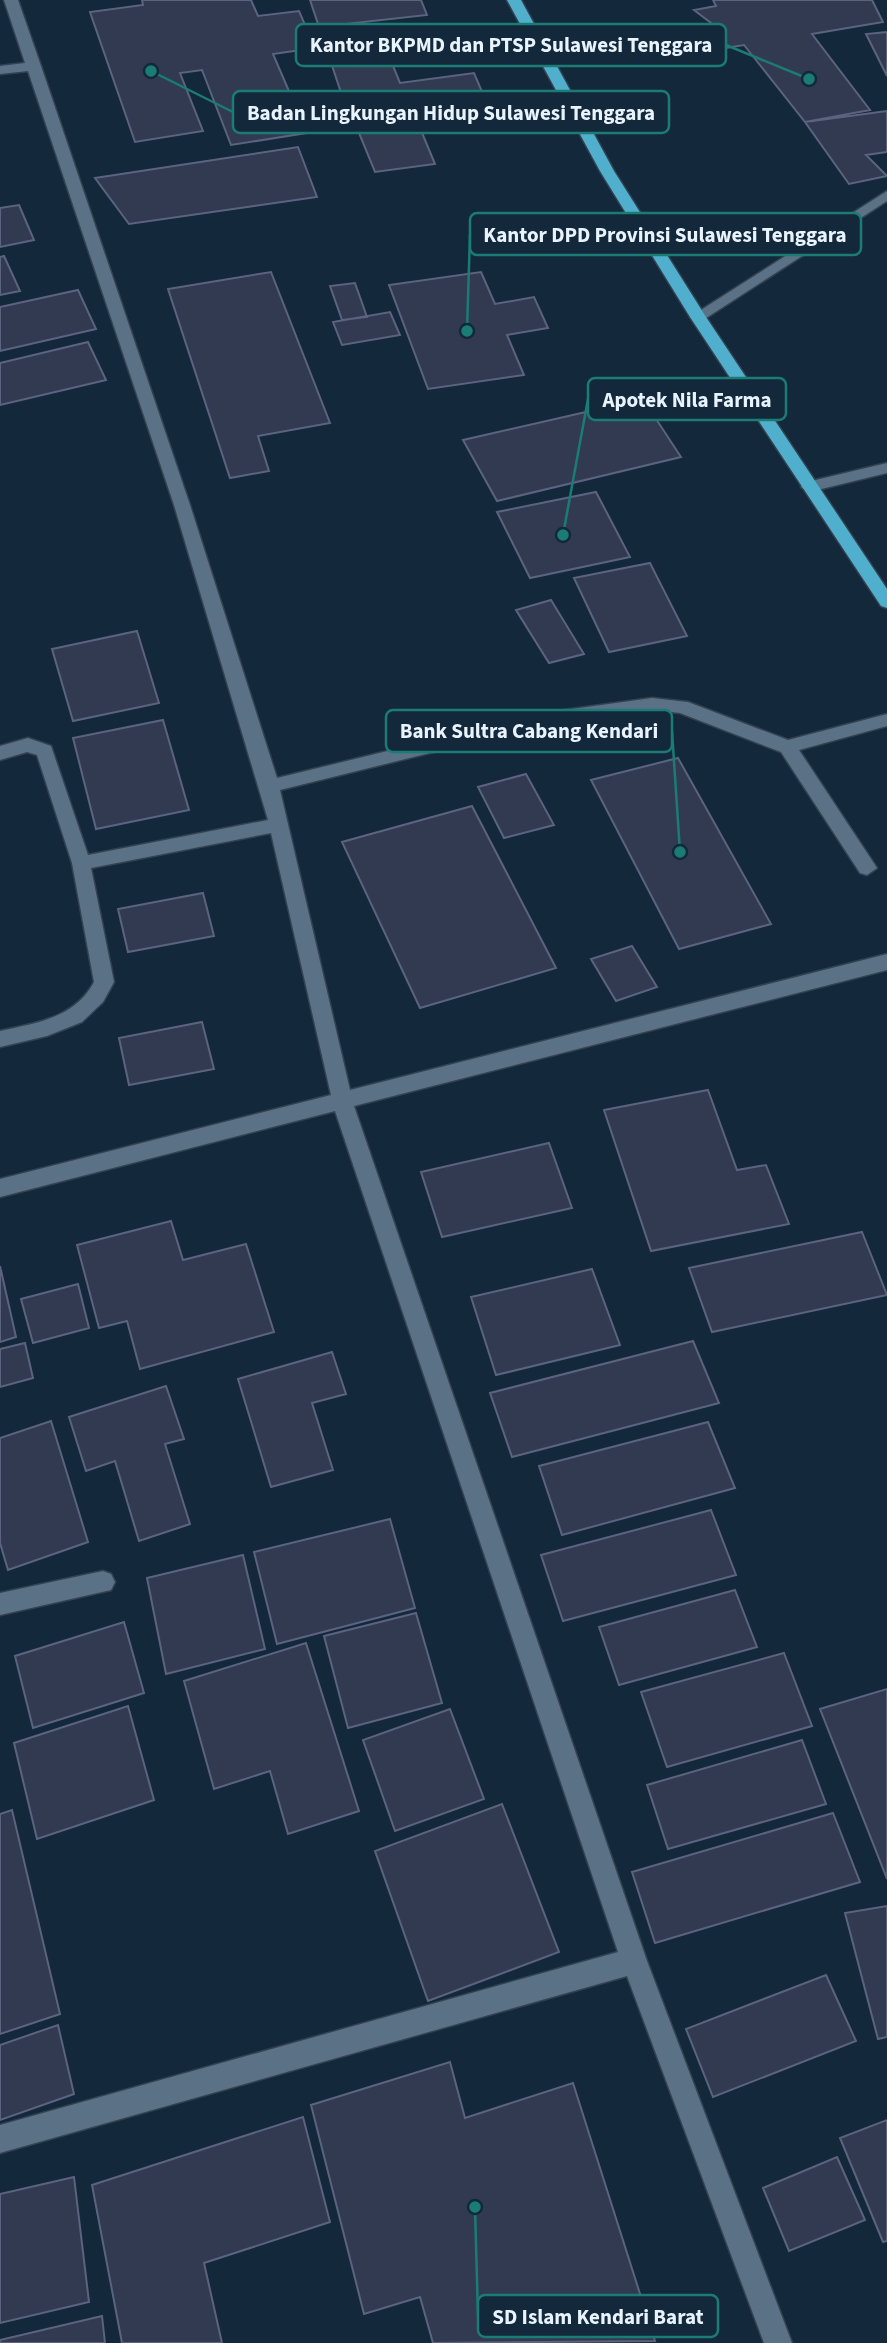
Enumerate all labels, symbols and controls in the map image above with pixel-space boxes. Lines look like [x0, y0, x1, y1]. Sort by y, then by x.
callout: Kantor BKPMD dan PTSP Sulawesi Tenggara [296, 24, 726, 66]
text: Kantor BKPMD dan PTSP Sulawesi Tenggara [310, 30, 712, 60]
callout: Badan Lingkungan Hidup Sulawesi Tenggara [233, 91, 669, 133]
text: Badan Lingkungan Hidup Sulawesi Tenggara [247, 98, 655, 128]
callout: Kantor DPD Provinsi Sulawesi Tenggara [470, 213, 861, 255]
text: Kantor DPD Provinsi Sulawesi Tenggara [483, 220, 847, 250]
callout: Apotek Nila Farma [588, 378, 786, 420]
text: Apotek Nila Farma [601, 385, 772, 415]
callout: Bank Sultra Cabang Kendari [386, 710, 672, 752]
text: Bank Sultra Cabang Kendari [400, 716, 658, 746]
callout: SD Islam Kendari Barat [478, 2295, 718, 2337]
text: SD Islam Kendari Barat [492, 2302, 704, 2332]

